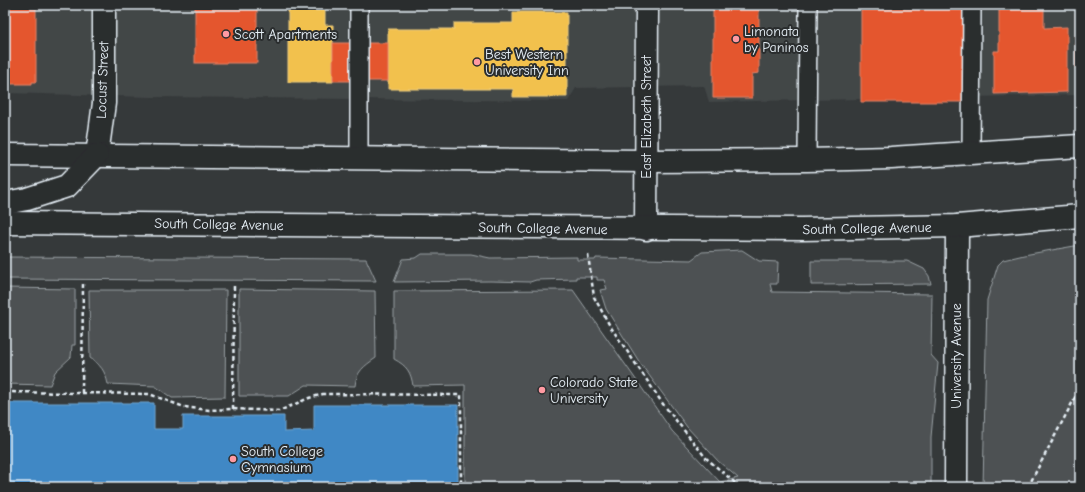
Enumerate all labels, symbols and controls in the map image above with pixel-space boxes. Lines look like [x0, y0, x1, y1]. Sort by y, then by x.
place label: Limonata by Paninos [744, 23, 809, 56]
place label: Scott Apartments [234, 26, 337, 43]
marker: Scott Apartments [221, 29, 231, 39]
marker: Limonata by Paninos [731, 34, 741, 44]
street label: Locust Street [93, 40, 112, 119]
place label: Best Western University Inn [485, 46, 569, 79]
street label: East Elizabeth Street [638, 54, 655, 179]
marker: Best Western University Inn [472, 57, 482, 67]
street label: South College Avenue [154, 215, 284, 234]
street label: South College Avenue [478, 219, 608, 238]
street label: South College Avenue [802, 219, 932, 238]
street label: University Avenue [948, 303, 965, 409]
place label: Colorado State University [550, 374, 638, 407]
marker: Colorado State University [537, 385, 547, 395]
place label: South College Gymnasium [241, 443, 323, 476]
marker: South College Gymnasium [228, 454, 238, 464]

